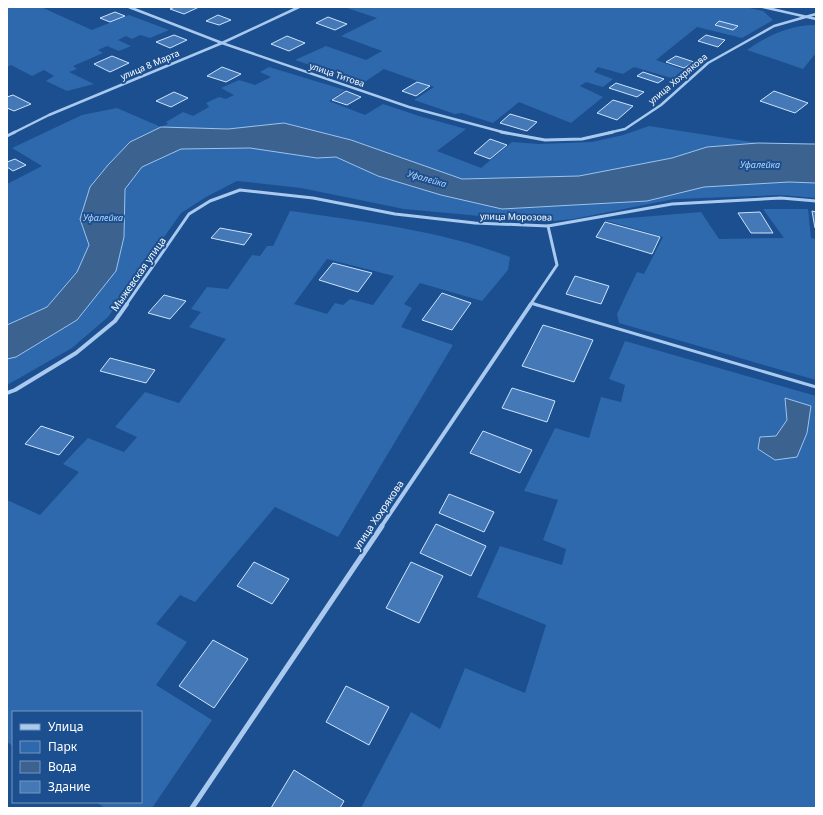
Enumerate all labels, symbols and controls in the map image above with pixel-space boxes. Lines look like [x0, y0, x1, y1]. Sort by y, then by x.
street label: улица 8 Марта [118, 46, 181, 83]
street label: улица Хохрякова [645, 50, 710, 107]
street label: улица Титова [308, 59, 367, 90]
water label: Уфалейка [740, 158, 780, 171]
water label: Уфалейка [406, 167, 448, 190]
street label: улица Морозова [480, 209, 552, 224]
water label: Уфалейка [83, 211, 123, 224]
street label: Мыжевская улица [107, 234, 169, 314]
street label: улица Хохрякова [349, 477, 407, 553]
legend [12, 711, 142, 803]
text: Улица [48, 718, 83, 735]
text: Парк [48, 738, 78, 755]
text: Вода [48, 758, 77, 775]
text: Здание [48, 778, 91, 795]

